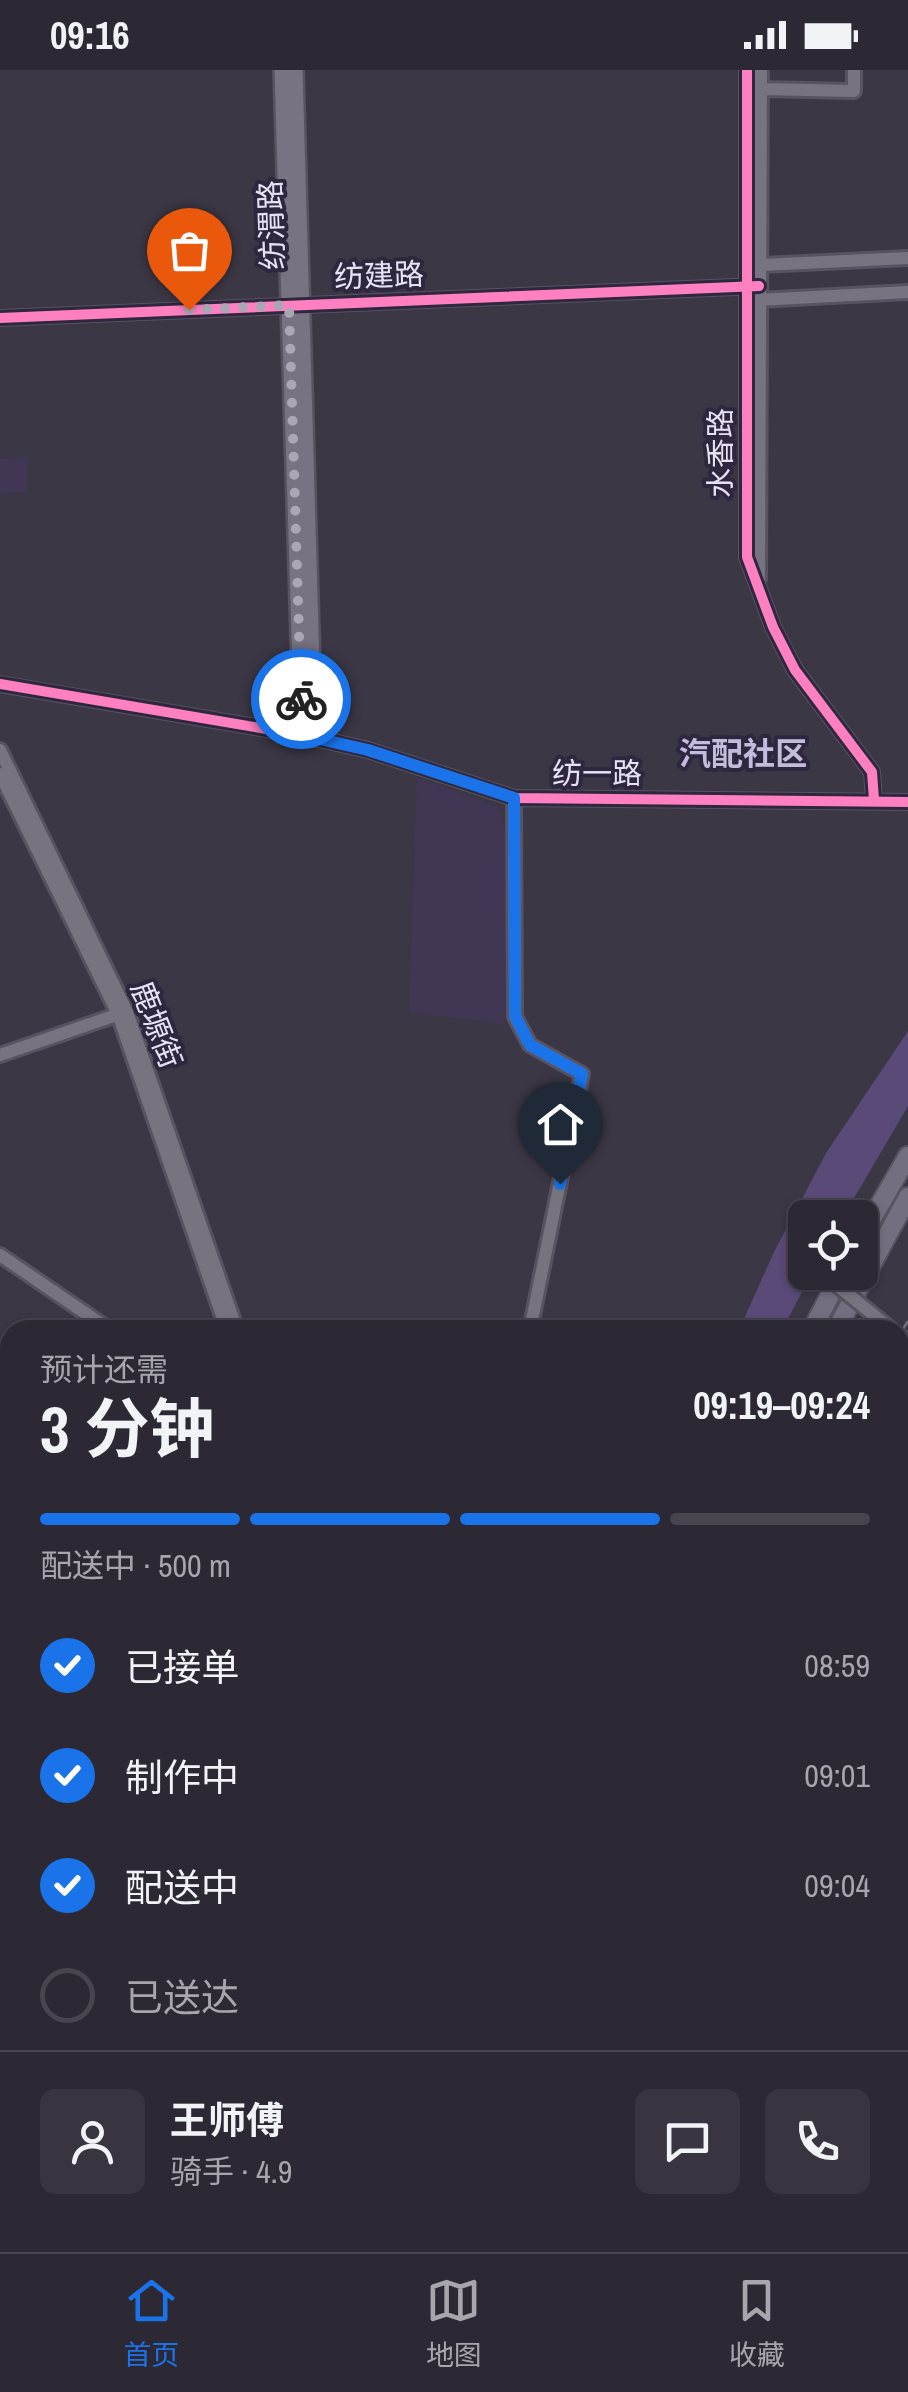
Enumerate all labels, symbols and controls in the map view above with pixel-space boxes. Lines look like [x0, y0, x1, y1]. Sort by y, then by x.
text: 09:16 [50, 10, 130, 61]
street label: 纺渭路 [249, 179, 293, 271]
pin [147, 208, 232, 311]
icon: bag [162, 223, 217, 278]
street label: 纺建路 [333, 253, 425, 297]
street label: 水香路 [700, 408, 740, 498]
courier [251, 649, 351, 749]
icon: bike [274, 672, 329, 727]
district label: 汽配社区 [679, 732, 807, 775]
street label: 纺一路 [552, 753, 642, 793]
street label: 鹿塬街 [122, 975, 192, 1074]
pin [518, 1082, 603, 1185]
icon: home [533, 1097, 588, 1152]
map controls [788, 1200, 878, 1290]
button: locate [788, 1200, 878, 1290]
text: 预计还需 [40, 1348, 168, 1391]
text: 09:19–09:24 [693, 1380, 870, 1431]
text: 3 分钟 [40, 1385, 214, 1472]
text: 配送中 · 500 m [40, 1544, 231, 1587]
icon: check [40, 1638, 95, 1693]
text: 已接单 [125, 1642, 239, 1693]
text: 08:59 [804, 1644, 870, 1687]
icon: check [40, 1748, 95, 1803]
text: 制作中 [125, 1752, 239, 1803]
text: 09:01 [804, 1754, 870, 1797]
icon: check [40, 1858, 95, 1913]
text: 配送中 [125, 1862, 239, 1913]
text: 09:04 [804, 1864, 870, 1907]
text: 已送达 [125, 1972, 239, 2023]
button: person [40, 2089, 145, 2194]
button: chat [635, 2089, 740, 2194]
button: phone [765, 2089, 870, 2194]
text: 王师傅 [170, 2095, 284, 2146]
text: 骑手 · 4.9 [170, 2150, 292, 2193]
tab: 首页 [123, 2273, 179, 2374]
tab: 地图 [426, 2273, 482, 2374]
tab: 收藏 [729, 2273, 785, 2374]

